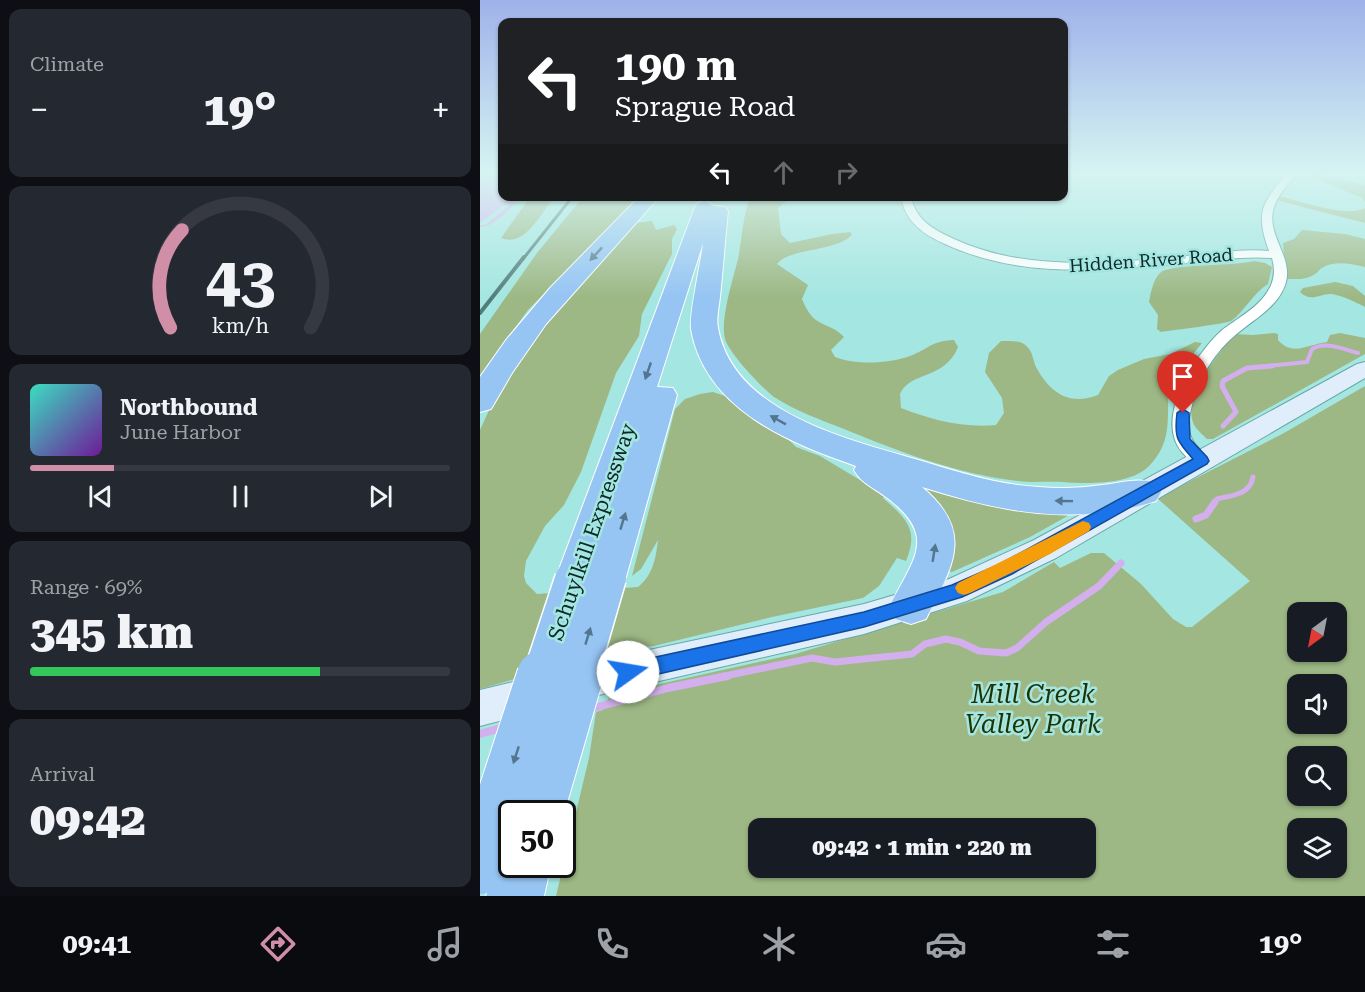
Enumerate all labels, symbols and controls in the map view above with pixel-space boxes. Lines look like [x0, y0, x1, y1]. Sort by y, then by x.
text: 190 m [615, 41, 737, 90]
icon: left [516, 42, 594, 120]
text: Climate [30, 52, 104, 76]
text: 19° [204, 83, 277, 136]
text: − [30, 90, 48, 129]
text: + [432, 90, 450, 129]
text: Sprague Road [615, 91, 795, 123]
icon: left [704, 156, 737, 189]
icon: ahead [767, 156, 800, 189]
icon: right [830, 156, 863, 189]
text: 43 [205, 244, 275, 317]
street label: Hidden River Road [1068, 244, 1234, 276]
one-way arrow [589, 246, 603, 261]
text: km/h [211, 313, 269, 338]
pin [1157, 351, 1208, 413]
icon: arrive [1166, 360, 1199, 393]
one-way arrow [642, 362, 652, 380]
text: Northbound [120, 395, 258, 420]
one-way arrow [769, 415, 786, 425]
text: June Harbor [120, 420, 241, 444]
street label: Schuylkill Expressway [544, 420, 641, 644]
icon: previous [84, 480, 117, 513]
icon: pause [224, 480, 257, 513]
icon: next [364, 480, 397, 513]
one-way arrow [1055, 497, 1074, 506]
one-way arrow [619, 512, 628, 530]
one-way arrow [929, 544, 938, 563]
text: Range · 69% [30, 575, 142, 599]
north arrow [1287, 602, 1347, 662]
map controls [1287, 602, 1347, 878]
text: 345 km [30, 606, 193, 659]
one-way arrow [584, 626, 593, 644]
position arrow [596, 640, 660, 704]
button: sound [1287, 674, 1347, 734]
park label: Mill Creek Valley Park [965, 679, 1102, 739]
one-way arrow [510, 746, 520, 764]
button: search [1287, 746, 1347, 806]
text: Arrival [30, 762, 95, 786]
text: 09:42 [30, 793, 146, 846]
speed limit sign: 50 [498, 800, 576, 878]
button: layers [1287, 818, 1347, 878]
text: 09:42 · 1 min · 220 m [812, 835, 1032, 860]
icon: directions [257, 923, 299, 965]
icon: music [424, 923, 466, 965]
icon: phone [591, 923, 633, 965]
icon: climate [758, 923, 800, 965]
icon: car [925, 923, 967, 965]
icon: filters [1092, 923, 1134, 965]
text: 09:41 [63, 928, 131, 960]
text: 19° [1259, 928, 1302, 960]

